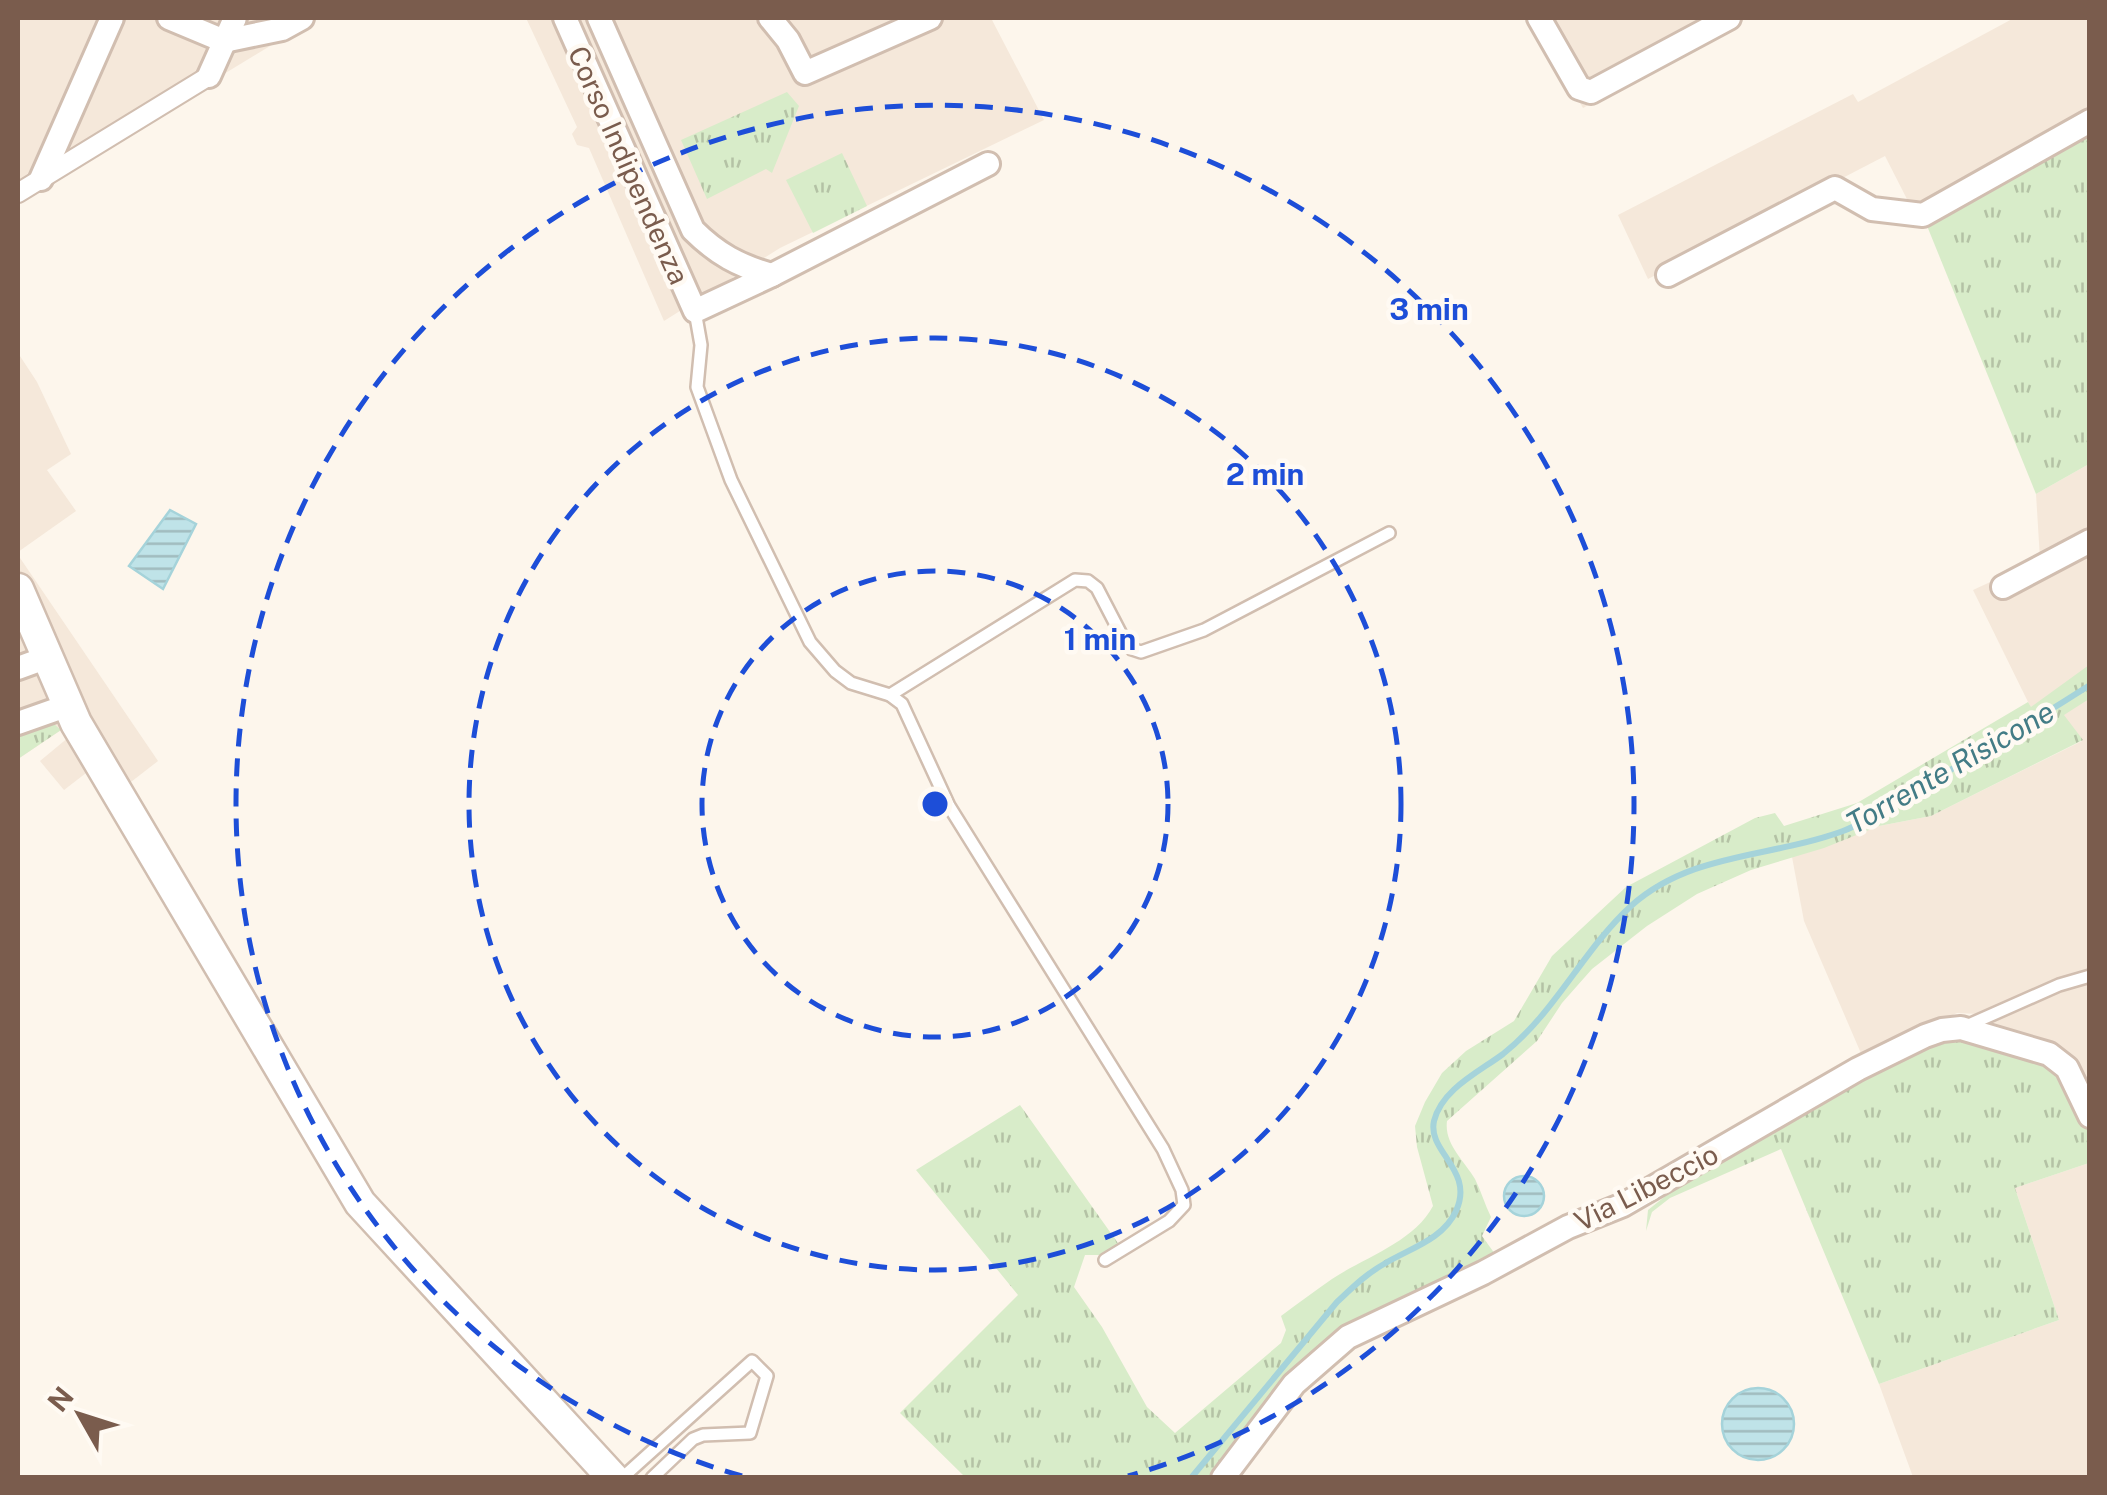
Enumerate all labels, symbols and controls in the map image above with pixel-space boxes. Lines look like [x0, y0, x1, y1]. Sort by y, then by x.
street label: Corso Indipendenza [562, 41, 696, 289]
text: 3 min [1389, 291, 1469, 327]
text: 2 min [1226, 456, 1304, 492]
text: 1 min [1064, 621, 1136, 657]
water label: Torrente Risicone [1840, 693, 2060, 841]
centre of rings [917, 786, 953, 822]
street label: Via Libeccio [1569, 1137, 1723, 1237]
north arrow [30, 1365, 130, 1465]
text: N [40, 1380, 80, 1418]

